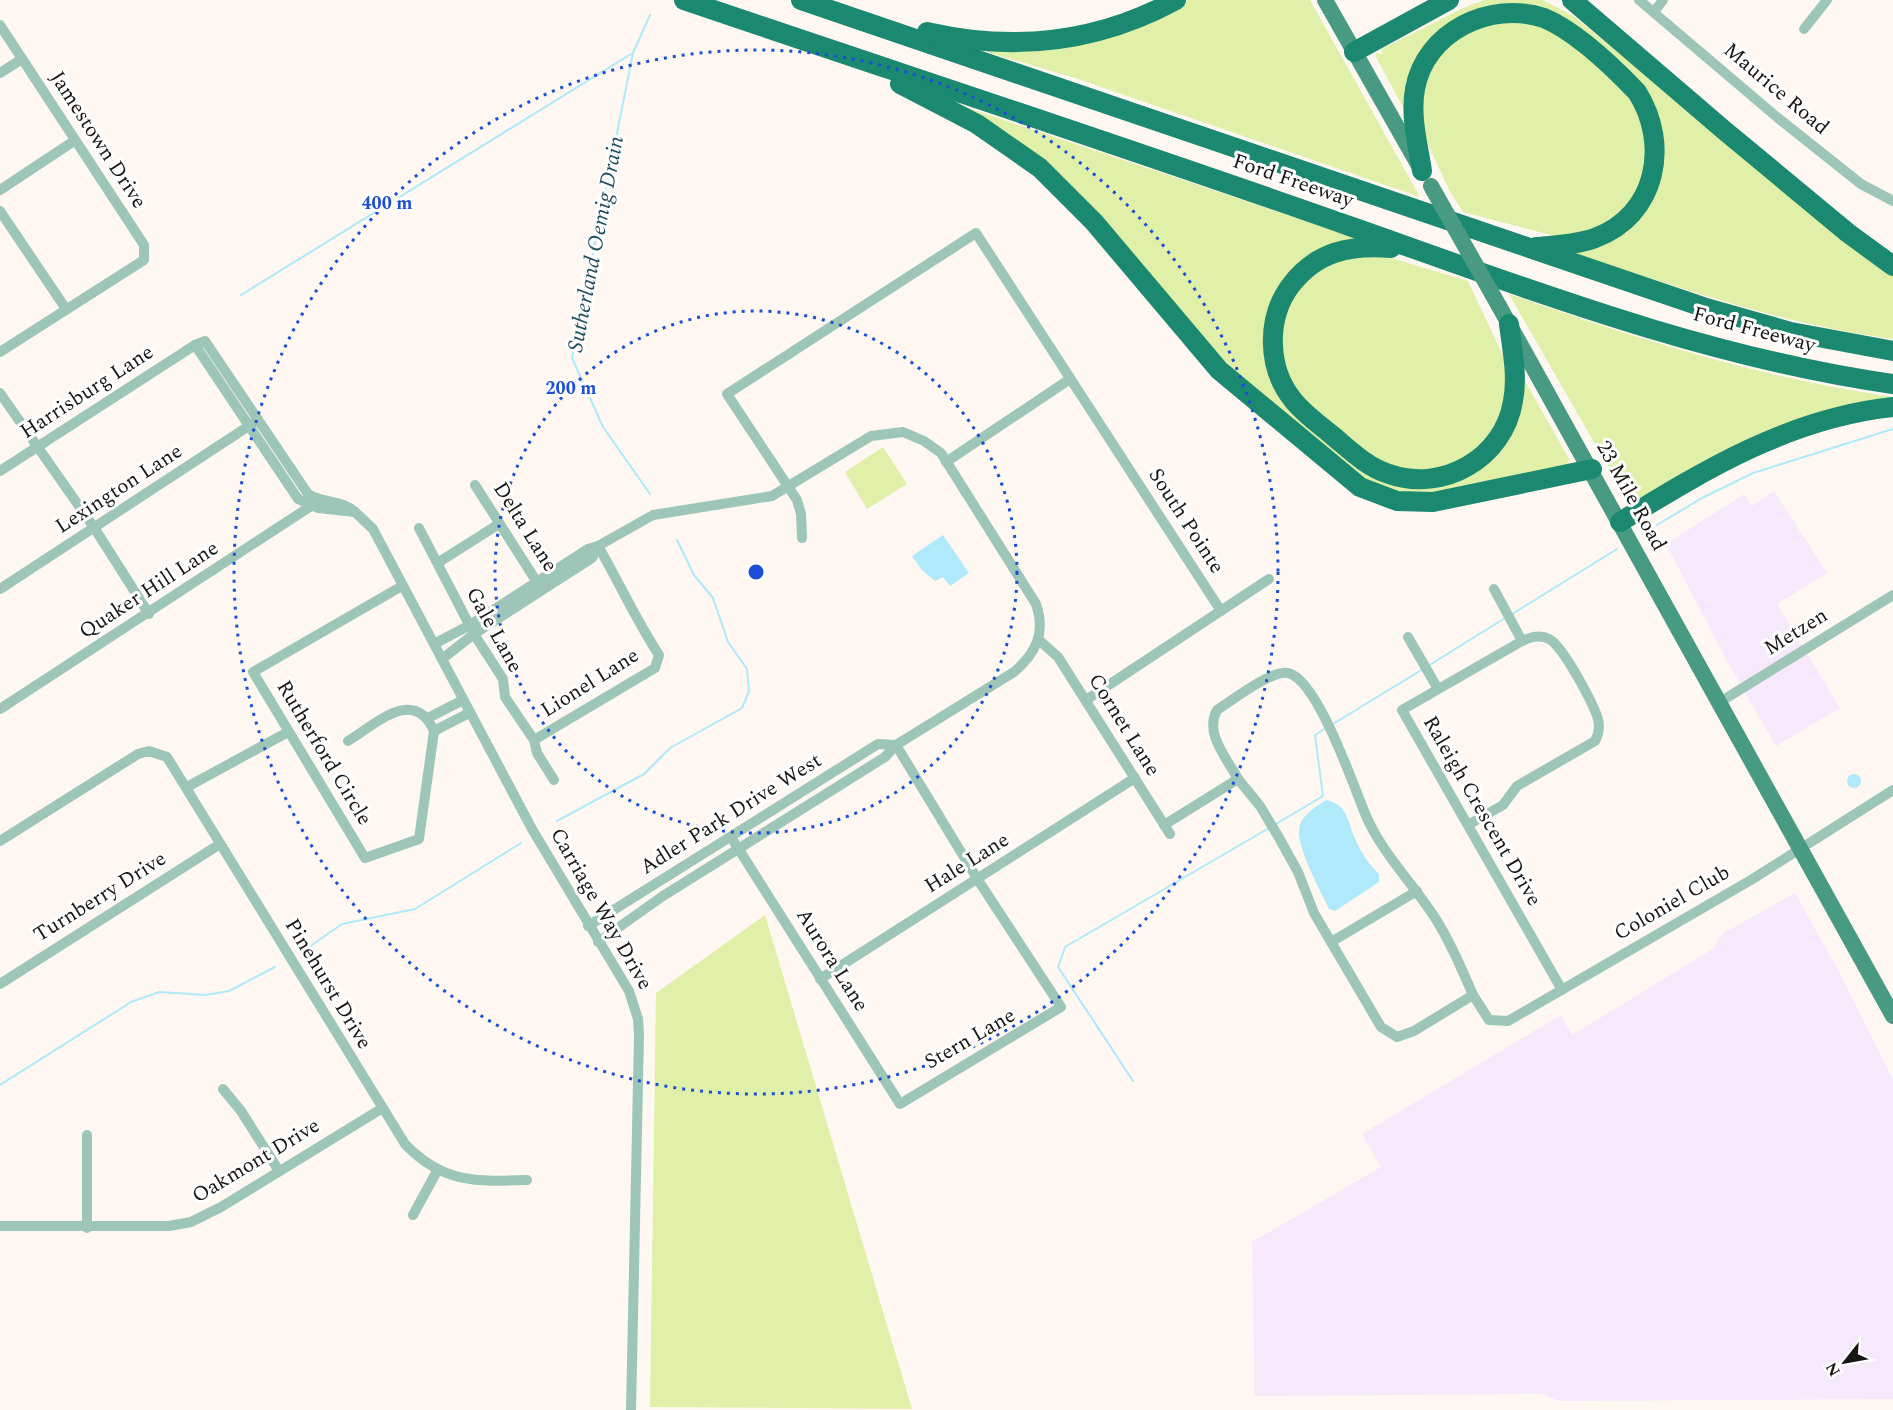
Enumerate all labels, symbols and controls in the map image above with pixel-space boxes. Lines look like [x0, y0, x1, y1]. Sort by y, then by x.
street label: Maurice Road [1716, 35, 1836, 143]
street label: Jamestown Drive [41, 65, 155, 215]
water label: Sutherland Oemig Drain [559, 133, 633, 355]
street label: Ford Freeway [1228, 145, 1359, 217]
text: 400 m [361, 190, 413, 217]
street label: Ford Freeway [1689, 298, 1820, 362]
street label: Harrisburg Lane [14, 337, 160, 447]
text: 200 m [545, 375, 597, 402]
street label: 23 Mile Road [1587, 435, 1675, 557]
street label: Lexington Lane [49, 436, 189, 542]
street label: South Pointe [1140, 462, 1232, 580]
street label: Delta Lane [485, 475, 565, 579]
street label: Quaker Hill Lane [73, 533, 225, 647]
centre of rings [746, 562, 766, 582]
street label: Gale Lane [457, 581, 531, 679]
street label: Metzen [1758, 600, 1834, 664]
street label: Lionel Lane [534, 640, 646, 726]
street label: Cornet Lane [1080, 667, 1168, 783]
street label: Rutherford Circle [268, 674, 380, 832]
street label: Raleigh Crescent Drive [1414, 710, 1550, 912]
street label: Adler Park Drive West [634, 745, 828, 883]
street label: Carriage Way Drive [541, 822, 661, 996]
street label: Hale Lane [918, 824, 1016, 902]
street label: Turnberry Drive [27, 843, 173, 951]
street label: Coloniel Club [1608, 857, 1736, 949]
street label: Aurora Lane [787, 902, 877, 1018]
street label: Pinehurst Drive [276, 912, 380, 1056]
street label: Stern Lane [918, 1000, 1022, 1078]
street label: Oakmont Drive [186, 1110, 326, 1212]
north arrow [1815, 1332, 1875, 1392]
text: N [1819, 1357, 1847, 1381]

